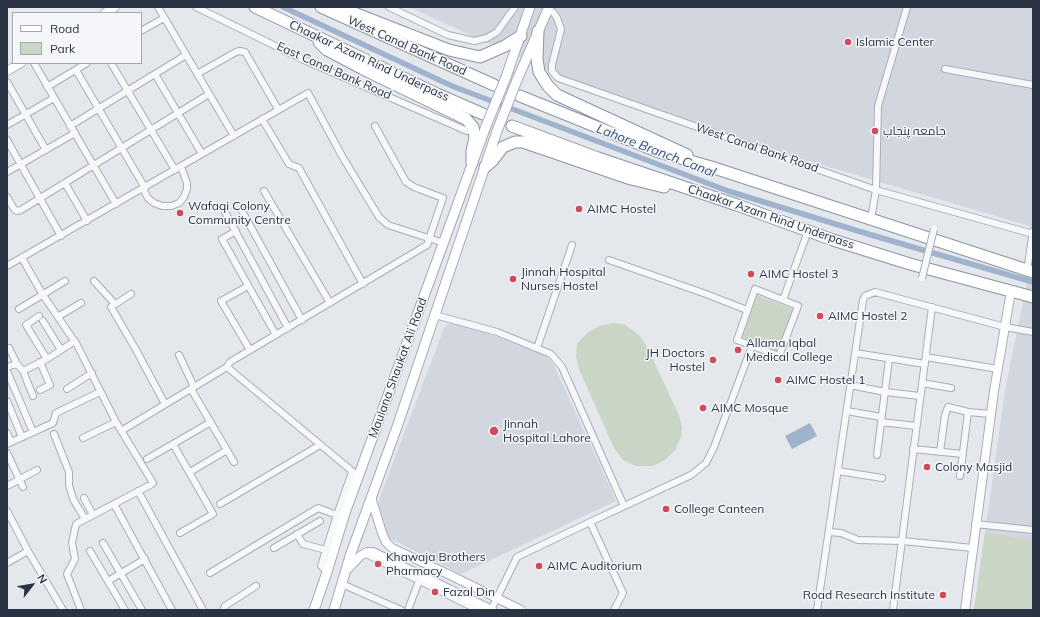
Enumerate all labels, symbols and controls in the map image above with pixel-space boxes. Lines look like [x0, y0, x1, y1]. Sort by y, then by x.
legend [12, 12, 142, 64]
street label: West Canal Bank Road [345, 13, 469, 79]
street label: Chaakar Azam Rind Underpass [287, 17, 451, 105]
text: Road [50, 21, 79, 36]
place label: Islamic Center [856, 35, 934, 49]
marker: Islamic Center [843, 37, 853, 47]
street label: East Canal Bank Road [274, 39, 394, 103]
text: Park [50, 41, 75, 56]
street label: West Canal Bank Road [694, 120, 820, 176]
water label: Lahore Branch Canal [594, 121, 718, 181]
place label: جامعہ پنجاب [883, 124, 946, 138]
marker: جامعہ پنجاب [870, 126, 880, 136]
street label: Chaakar Azam Rind Underpass [686, 182, 856, 252]
place label: Wafaqi Colony Community Centre [188, 199, 291, 227]
place label: AIMC Hostel [587, 202, 656, 216]
marker: AIMC Hostel [574, 204, 584, 214]
marker: Wafaqi Colony Community Centre [175, 208, 185, 218]
place label: Jinnah Hospital Nurses Hostel [521, 265, 606, 293]
place label: AIMC Hostel 3 [759, 267, 838, 281]
marker: AIMC Hostel 3 [746, 269, 756, 279]
marker: Jinnah Hospital Nurses Hostel [508, 274, 518, 284]
street label: Maulana Shaukat Ali Road [366, 296, 430, 440]
place label: AIMC Hostel 2 [828, 309, 907, 323]
marker: AIMC Hostel 2 [815, 311, 825, 321]
place label: Allama Iqbal Medical College [746, 336, 833, 364]
marker: Allama Iqbal Medical College [733, 345, 743, 355]
place label: JH Doctors Hostel [646, 346, 705, 374]
marker: JH Doctors Hostel [708, 355, 718, 365]
place label: AIMC Hostel 1 [786, 373, 865, 387]
marker: AIMC Hostel 1 [773, 375, 783, 385]
place label: AIMC Mosque [711, 401, 788, 415]
marker: AIMC Mosque [698, 403, 708, 413]
place label: Jinnah Hospital Lahore [503, 417, 591, 445]
marker: Jinnah Hospital Lahore [488, 425, 500, 437]
place label: Colony Masjid [935, 460, 1012, 474]
marker: Colony Masjid [922, 462, 932, 472]
place label: College Canteen [674, 502, 764, 516]
marker: College Canteen [661, 504, 671, 514]
place label: Khawaja Brothers Pharmacy [386, 550, 486, 578]
marker: Khawaja Brothers Pharmacy [373, 559, 383, 569]
place label: AIMC Auditorium [547, 559, 642, 573]
marker: AIMC Auditorium [534, 561, 544, 571]
north arrow [12, 565, 52, 605]
text: N [34, 572, 50, 586]
place label: Fazal Din [443, 585, 495, 599]
marker: Fazal Din [430, 587, 440, 597]
place label: Road Research Institute [803, 588, 935, 602]
marker: Road Research Institute [938, 590, 948, 600]

